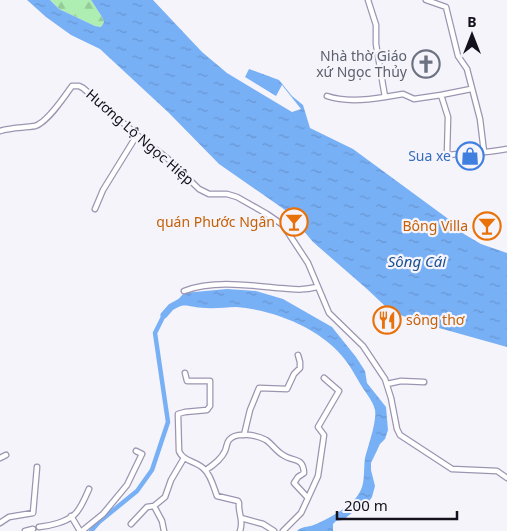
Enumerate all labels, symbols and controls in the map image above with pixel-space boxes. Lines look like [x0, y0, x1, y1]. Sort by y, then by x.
north arrow [447, 10, 497, 60]
text: B [467, 12, 477, 31]
place label: Nhà thờ Giáo xứ Ngọc Thủy [316, 46, 408, 81]
church icon: Nhà thờ Giáo xứ Ngọc Thủy [411, 49, 441, 79]
street label: Hương Lộ Ngọc Hiệp [82, 84, 198, 189]
shop icon: Sua xe [455, 141, 485, 171]
place label: Sua xe [408, 146, 451, 165]
bar icon: quán Phước Ngân [279, 207, 309, 237]
bar icon: Bông Villa [472, 211, 502, 241]
place label: quán Phước Ngân [156, 212, 275, 231]
place label: Bông Villa [402, 216, 468, 235]
water label: Sông Cái [388, 251, 447, 271]
restaurant icon: sông thơ [372, 305, 402, 335]
place label: sông thơ [406, 310, 466, 329]
scale bar [337, 488, 457, 520]
text: 200 m [344, 495, 388, 515]

